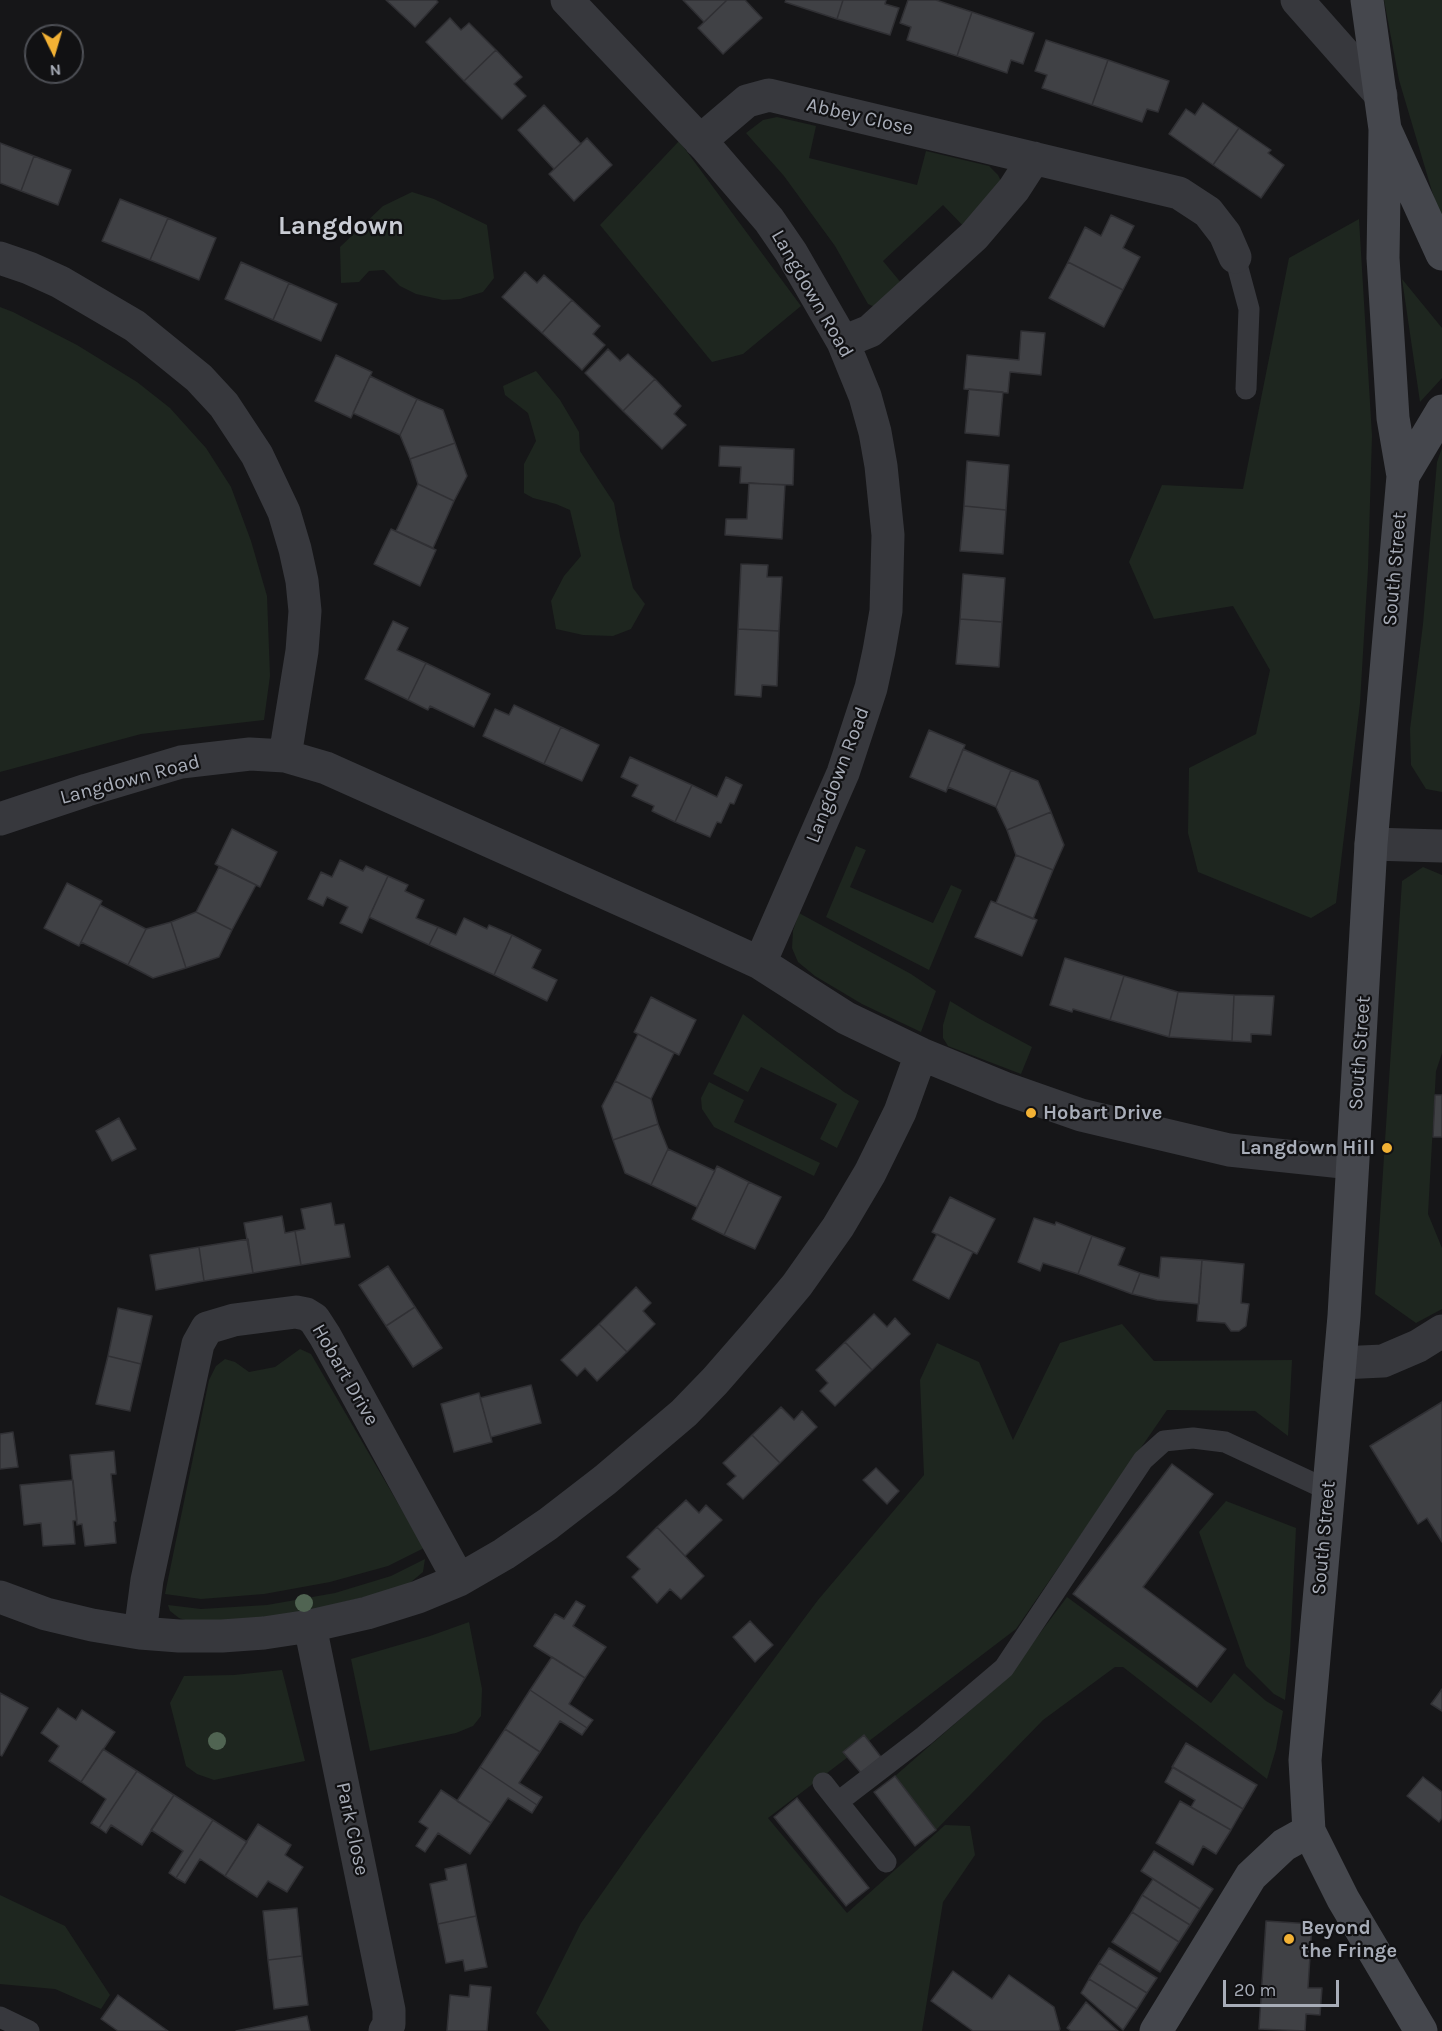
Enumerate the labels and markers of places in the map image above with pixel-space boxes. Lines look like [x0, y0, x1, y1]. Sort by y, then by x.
place label: Hobart Drive [1043, 1101, 1162, 1125]
marker: Hobart Drive [1024, 1106, 1038, 1120]
place label: Langdown Hill [1240, 1136, 1375, 1160]
marker: Langdown Hill [1380, 1141, 1394, 1155]
place label: Beyond the Fringe [1301, 1916, 1397, 1963]
marker: Beyond the Fringe [1282, 1932, 1296, 1946]

